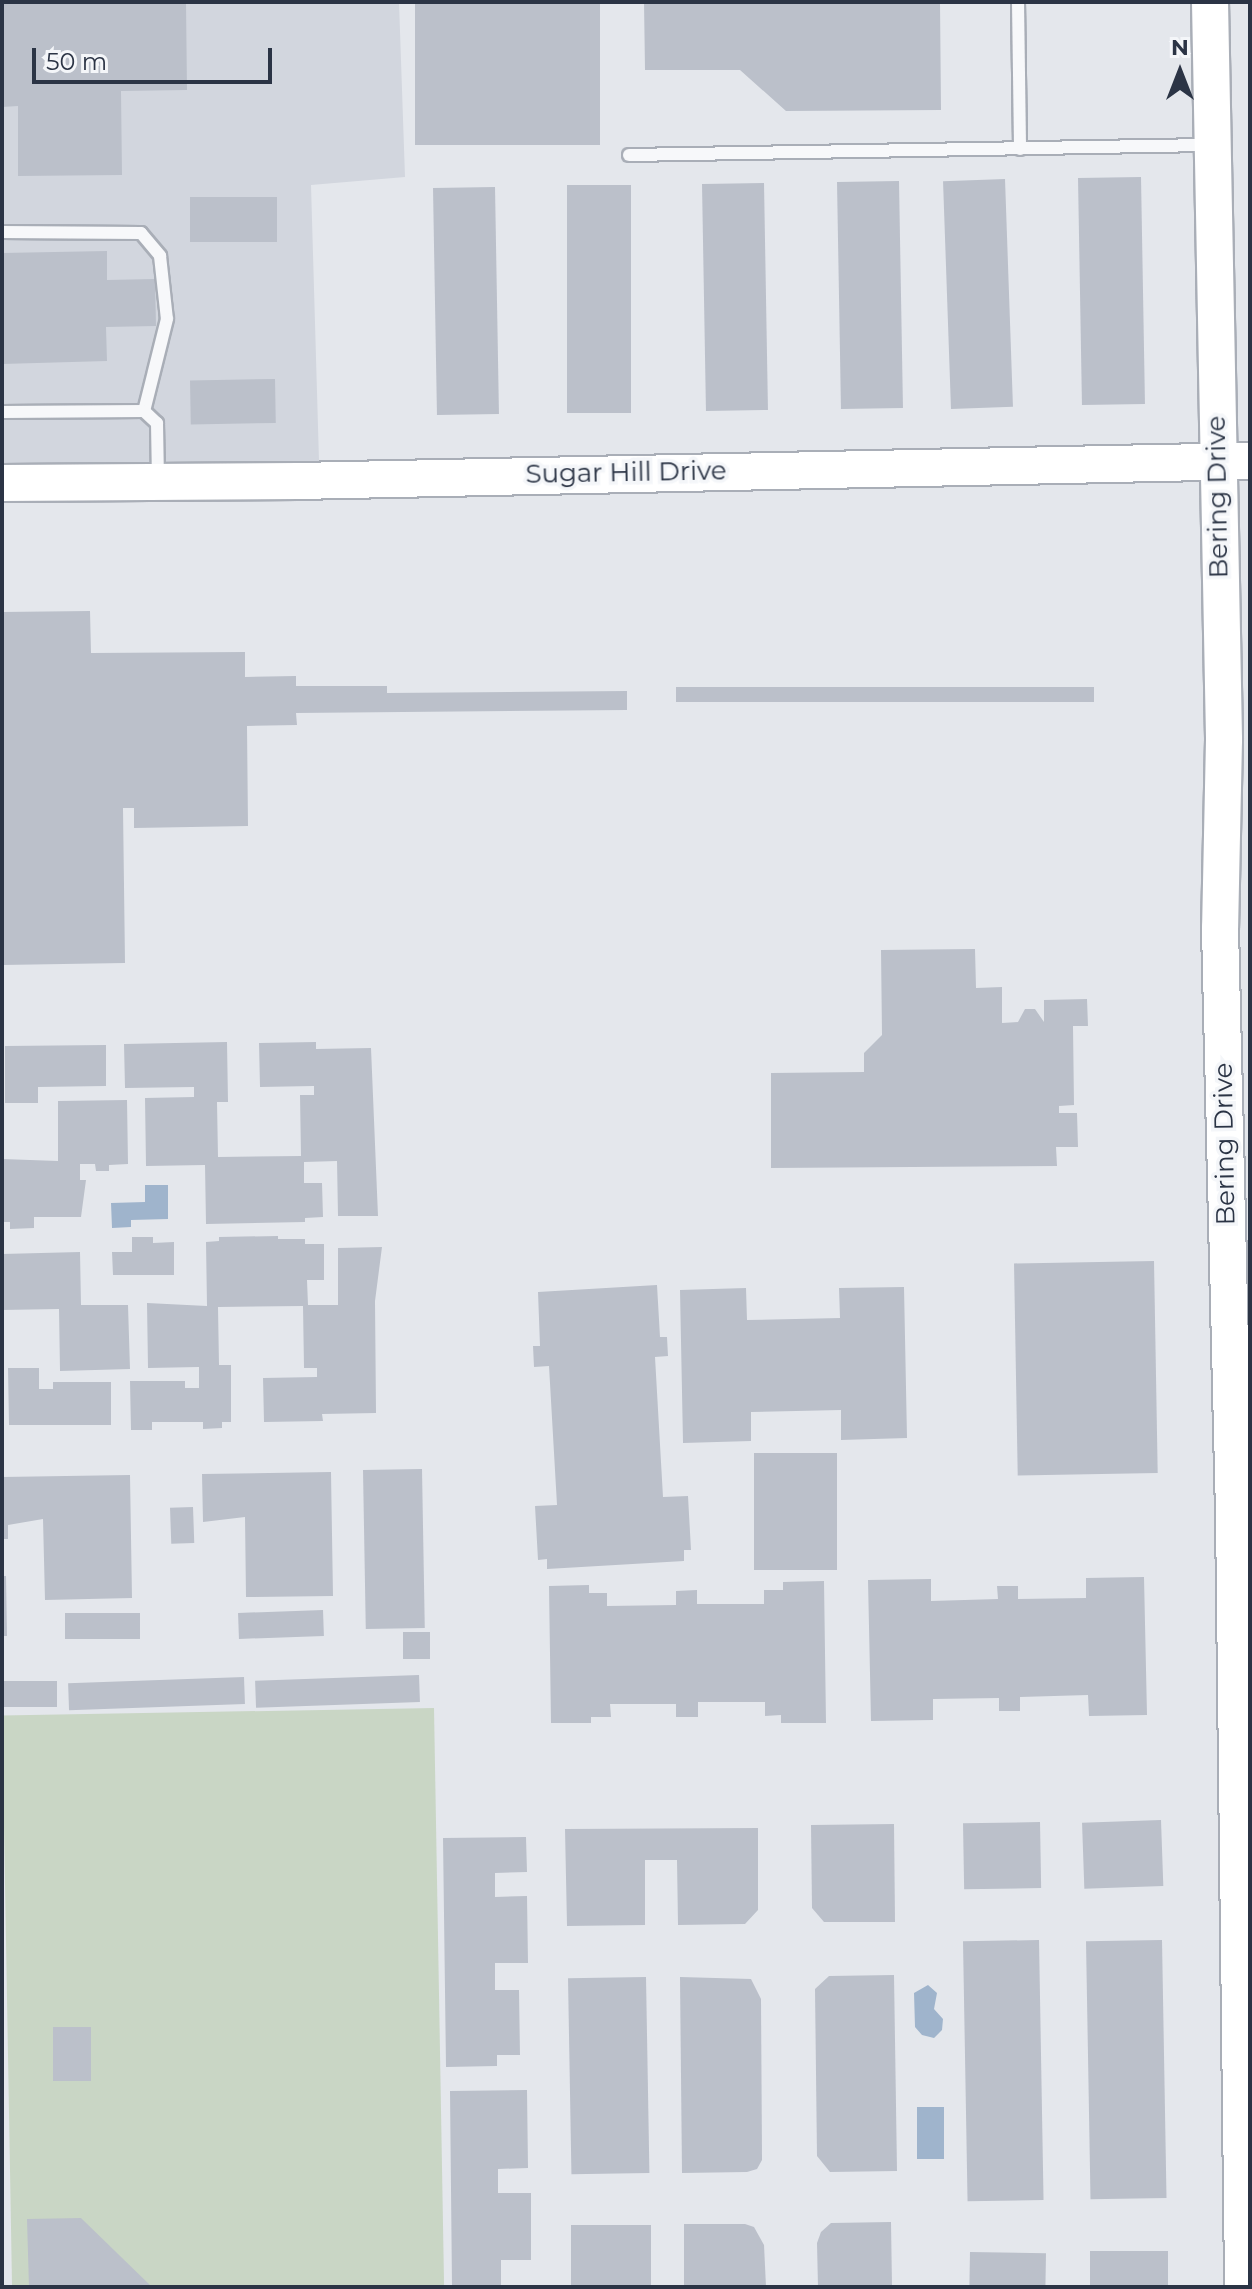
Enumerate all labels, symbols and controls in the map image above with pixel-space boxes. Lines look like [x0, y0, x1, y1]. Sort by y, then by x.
scale bar [36, 32, 276, 82]
north arrow [1140, 32, 1220, 112]
text: N [1171, 34, 1189, 61]
text: 50 m [46, 47, 107, 76]
street label: Bering Drive [1201, 415, 1235, 579]
street label: Sugar Hill Drive [525, 456, 727, 490]
street label: Bering Drive [1208, 1062, 1242, 1226]

